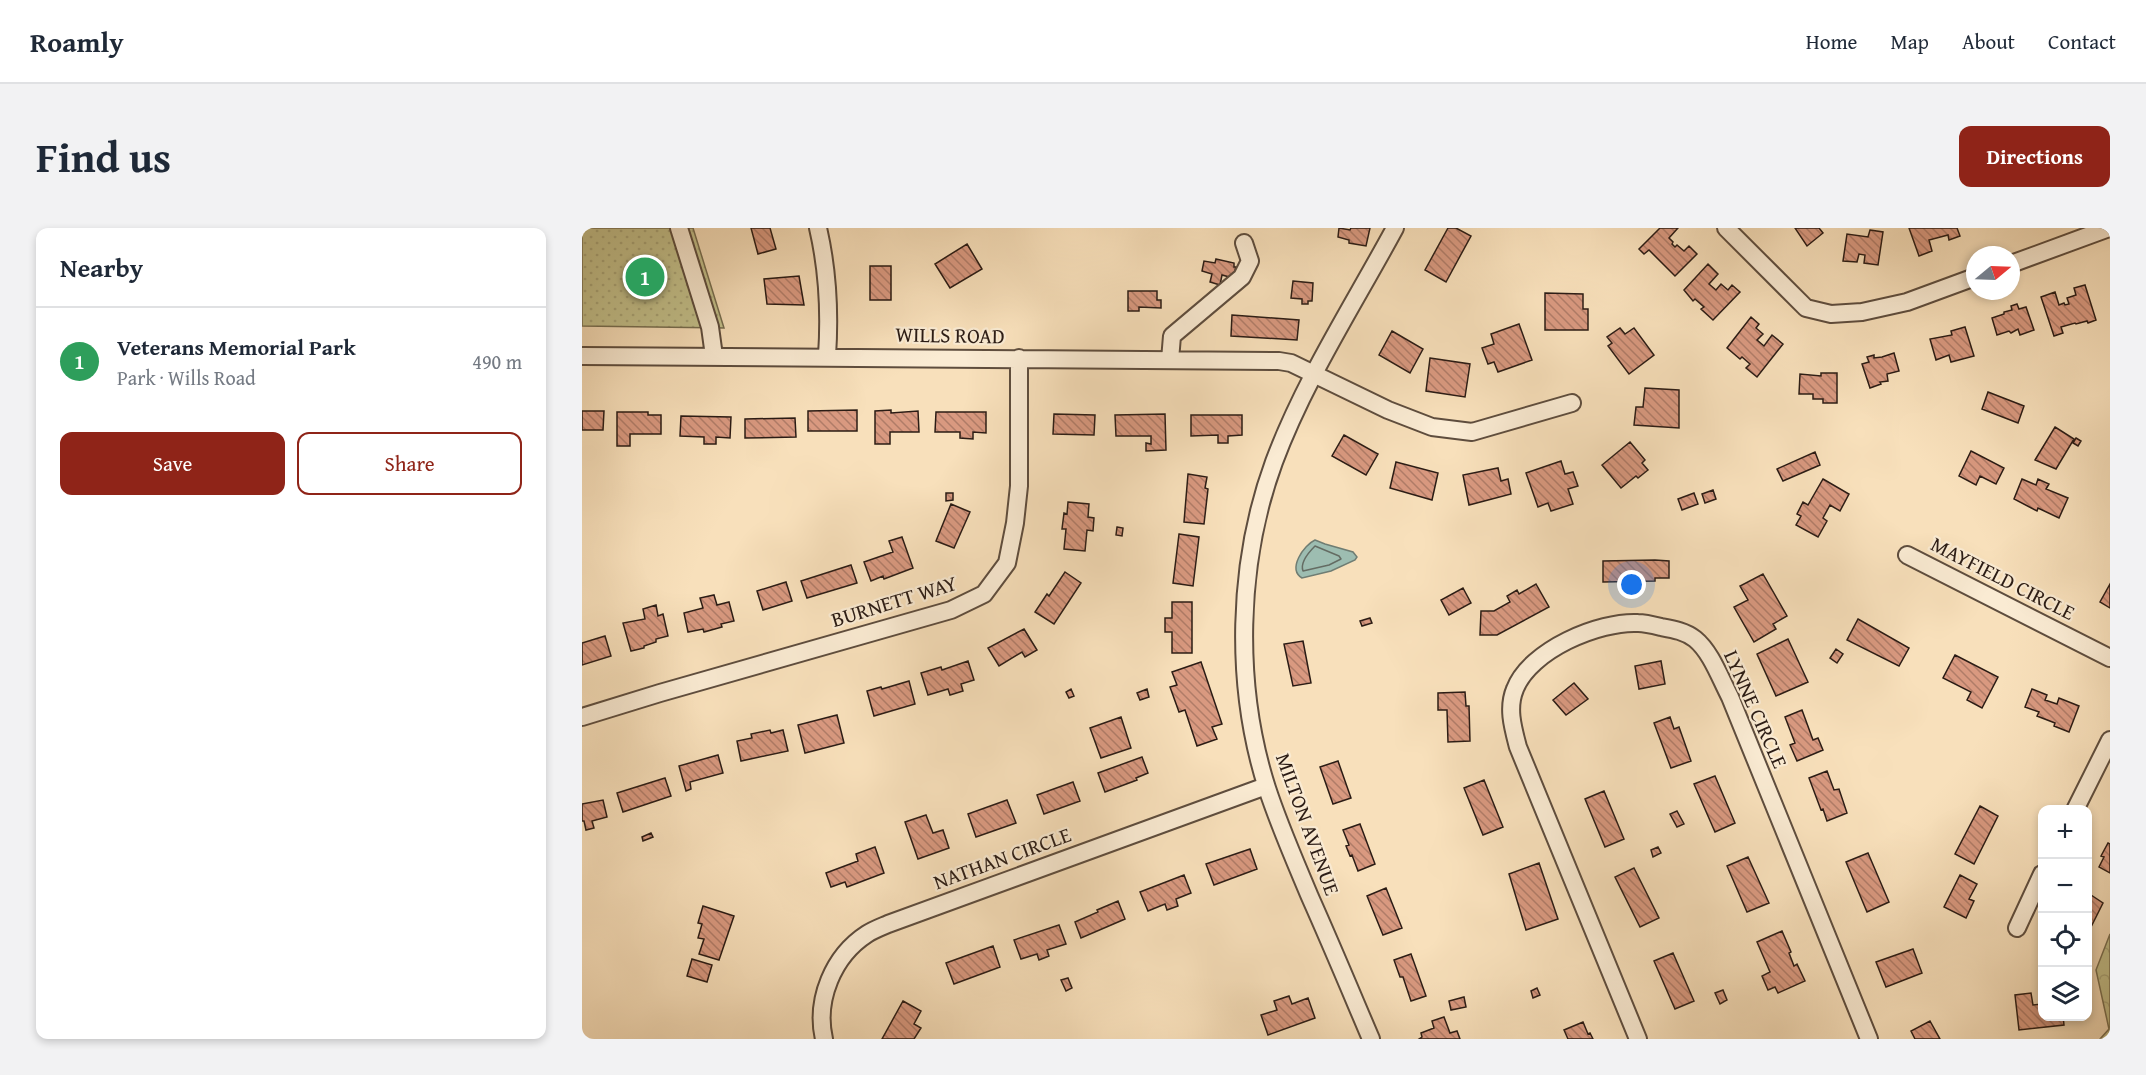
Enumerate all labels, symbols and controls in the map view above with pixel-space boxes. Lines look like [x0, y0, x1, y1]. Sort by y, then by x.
text: Roamly [30, 21, 124, 62]
text: Home [1806, 26, 1857, 57]
text: Map [1890, 26, 1929, 57]
text: About [1962, 26, 2015, 57]
text: Contact [2048, 26, 2116, 57]
text: Find us [36, 126, 171, 187]
button: Directions [1959, 126, 2110, 187]
north arrow [1966, 246, 2020, 300]
text: Nearby [60, 248, 143, 287]
pin: 1 [626, 254, 664, 300]
street label: WILLS ROAD [895, 319, 1005, 351]
text: Veterans Memorial Park [117, 331, 356, 363]
text: 1 [74, 347, 85, 376]
text: 490 m [472, 347, 522, 376]
text: Park · Wills Road [117, 363, 256, 392]
button: Save [60, 432, 285, 495]
button: Share [297, 432, 522, 495]
street label: MAYFIELD CIRCLE [1926, 528, 2081, 628]
street label: BURNETT WAY [827, 567, 961, 635]
your location [1617, 570, 1646, 599]
street label: LYNNE CIRCLE [1716, 645, 1796, 773]
street label: MILTON AVENUE [1268, 749, 1348, 900]
map controls [2038, 805, 2092, 1021]
button: + [2038, 805, 2092, 859]
street label: NATHAN CIRCLE [929, 819, 1076, 897]
button: − [2038, 859, 2092, 913]
button: locate [2038, 913, 2092, 967]
button: layers [2038, 967, 2092, 1021]

